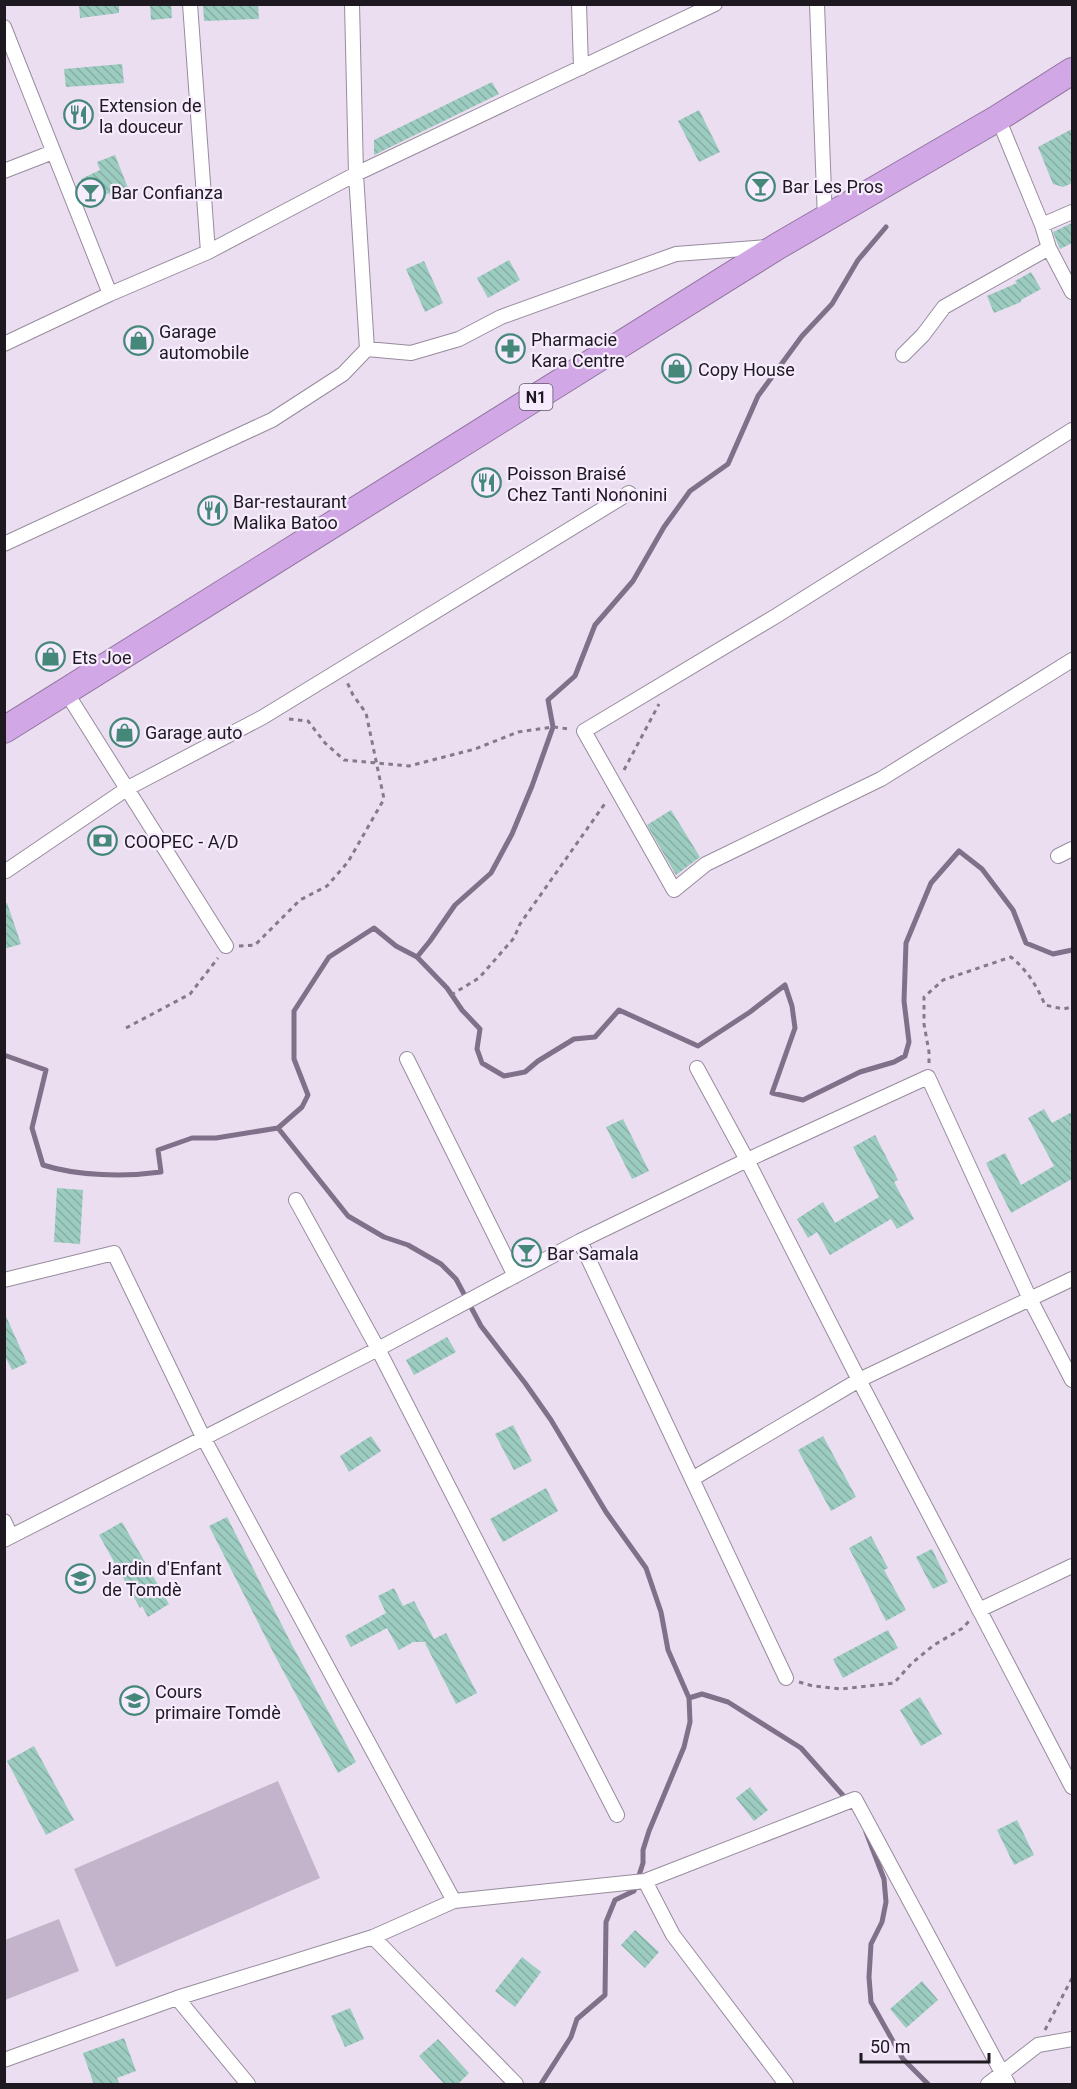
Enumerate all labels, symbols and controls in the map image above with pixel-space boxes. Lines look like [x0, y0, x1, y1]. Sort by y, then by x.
place label: Extension de la douceur [99, 95, 202, 137]
restaurant icon: Extension de la douceur [62, 99, 94, 131]
bar icon: Bar Les Pros [745, 170, 777, 202]
bar icon: Bar Confianza [74, 176, 106, 208]
place label: Bar Les Pros [782, 176, 883, 197]
place label: Bar Confianza [111, 182, 223, 203]
place label: Garage automobile [159, 321, 249, 363]
shop icon: Garage automobile [122, 325, 154, 357]
place label: Pharmacie Kara Centre [531, 329, 625, 371]
pharmacy icon: Pharmacie Kara Centre [494, 333, 526, 365]
shop icon: Copy House [661, 353, 693, 385]
place label: Copy House [698, 359, 795, 380]
road number: N1 [520, 384, 552, 410]
place label: Poisson Braisé Chez Tanti Nononini [507, 463, 667, 505]
restaurant icon: Poisson Braisé Chez Tanti Nononini [470, 467, 502, 499]
place label: Bar-restaurant Malika Batoo [233, 491, 347, 533]
restaurant icon: Bar-restaurant Malika Batoo [196, 495, 228, 527]
shop icon: Ets Joe [35, 641, 67, 673]
place label: Ets Joe [72, 647, 132, 668]
shop icon: Garage auto [108, 716, 140, 748]
place label: Garage auto [145, 722, 242, 743]
bank icon: COOPEC - A/D [87, 825, 119, 857]
place label: COOPEC - A/D [124, 831, 239, 852]
bar icon: Bar Samala [510, 1237, 542, 1269]
place label: Bar Samala [547, 1243, 639, 1264]
place label: Jardin d'Enfant de Tomdè [102, 1558, 222, 1600]
school or university icon: Jardin d'Enfant de Tomdè [65, 1562, 97, 1594]
place label: Cours primaire Tomdè [155, 1681, 281, 1723]
school or university icon: Cours primaire Tomdè [118, 1685, 150, 1717]
scale bar [861, 2026, 988, 2064]
text: 50 m [870, 2036, 910, 2057]

